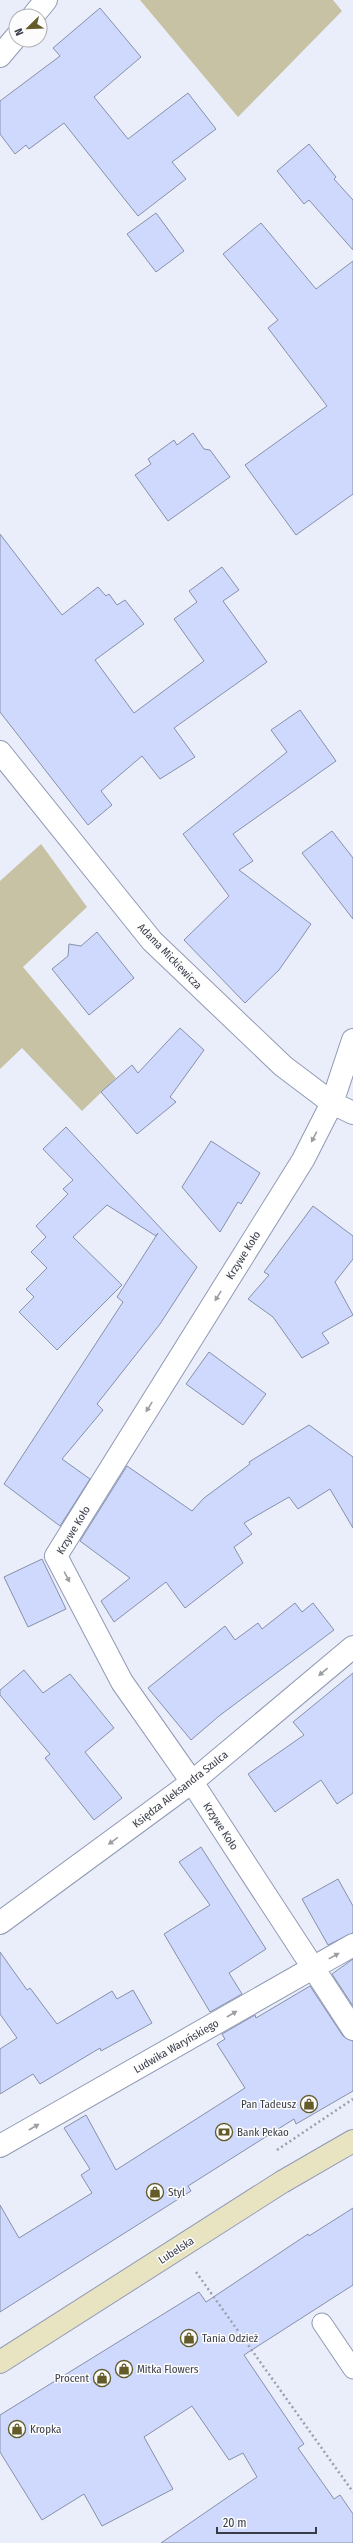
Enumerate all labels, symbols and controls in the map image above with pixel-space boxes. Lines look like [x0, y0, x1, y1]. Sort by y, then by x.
north arrow [8, 8, 48, 48]
text: N [12, 26, 27, 37]
street label: Adama Mickiewicza [135, 921, 204, 992]
one-way arrow [311, 1132, 317, 1143]
street label: Krzywe Koło [224, 1229, 263, 1282]
one-way arrow [214, 1290, 221, 1302]
one-way arrow [145, 1402, 153, 1412]
street label: Krzywe Koło [54, 1503, 93, 1557]
one-way arrow [63, 1571, 70, 1583]
one-way arrow [318, 1668, 329, 1677]
street label: Księdza Aleksandra Szulca [130, 1748, 231, 1831]
street label: Krzywe Koło [200, 1800, 241, 1853]
one-way arrow [107, 1837, 118, 1845]
one-way arrow [328, 1953, 339, 1959]
one-way arrow [226, 2010, 238, 2017]
street label: Ludwika Waryńskiego [131, 2017, 221, 2076]
shop icon: Pan Tadeusz [299, 2094, 319, 2114]
place label: Pan Tadeusz [241, 2098, 297, 2111]
bank icon: Bank Pekao [214, 2122, 234, 2142]
one-way arrow [28, 2123, 40, 2130]
place label: Bank Pekao [237, 2126, 289, 2139]
shop icon: Styl [145, 2182, 165, 2202]
place label: Styl [168, 2186, 185, 2199]
street label: Lubelska [156, 2234, 196, 2267]
shop icon: Tania Odzież [179, 2328, 199, 2348]
place label: Tania Odzież [202, 2332, 259, 2345]
shop icon: Mitka Flowers [114, 2359, 134, 2379]
place label: Mitka Flowers [137, 2363, 199, 2376]
shop icon: Procent [92, 2368, 112, 2388]
place label: Procent [55, 2372, 89, 2385]
shop icon: Kropka [7, 2419, 27, 2439]
place label: Kropka [30, 2423, 61, 2436]
scale bar [217, 2509, 316, 2535]
text: 20 m [223, 2516, 247, 2530]

